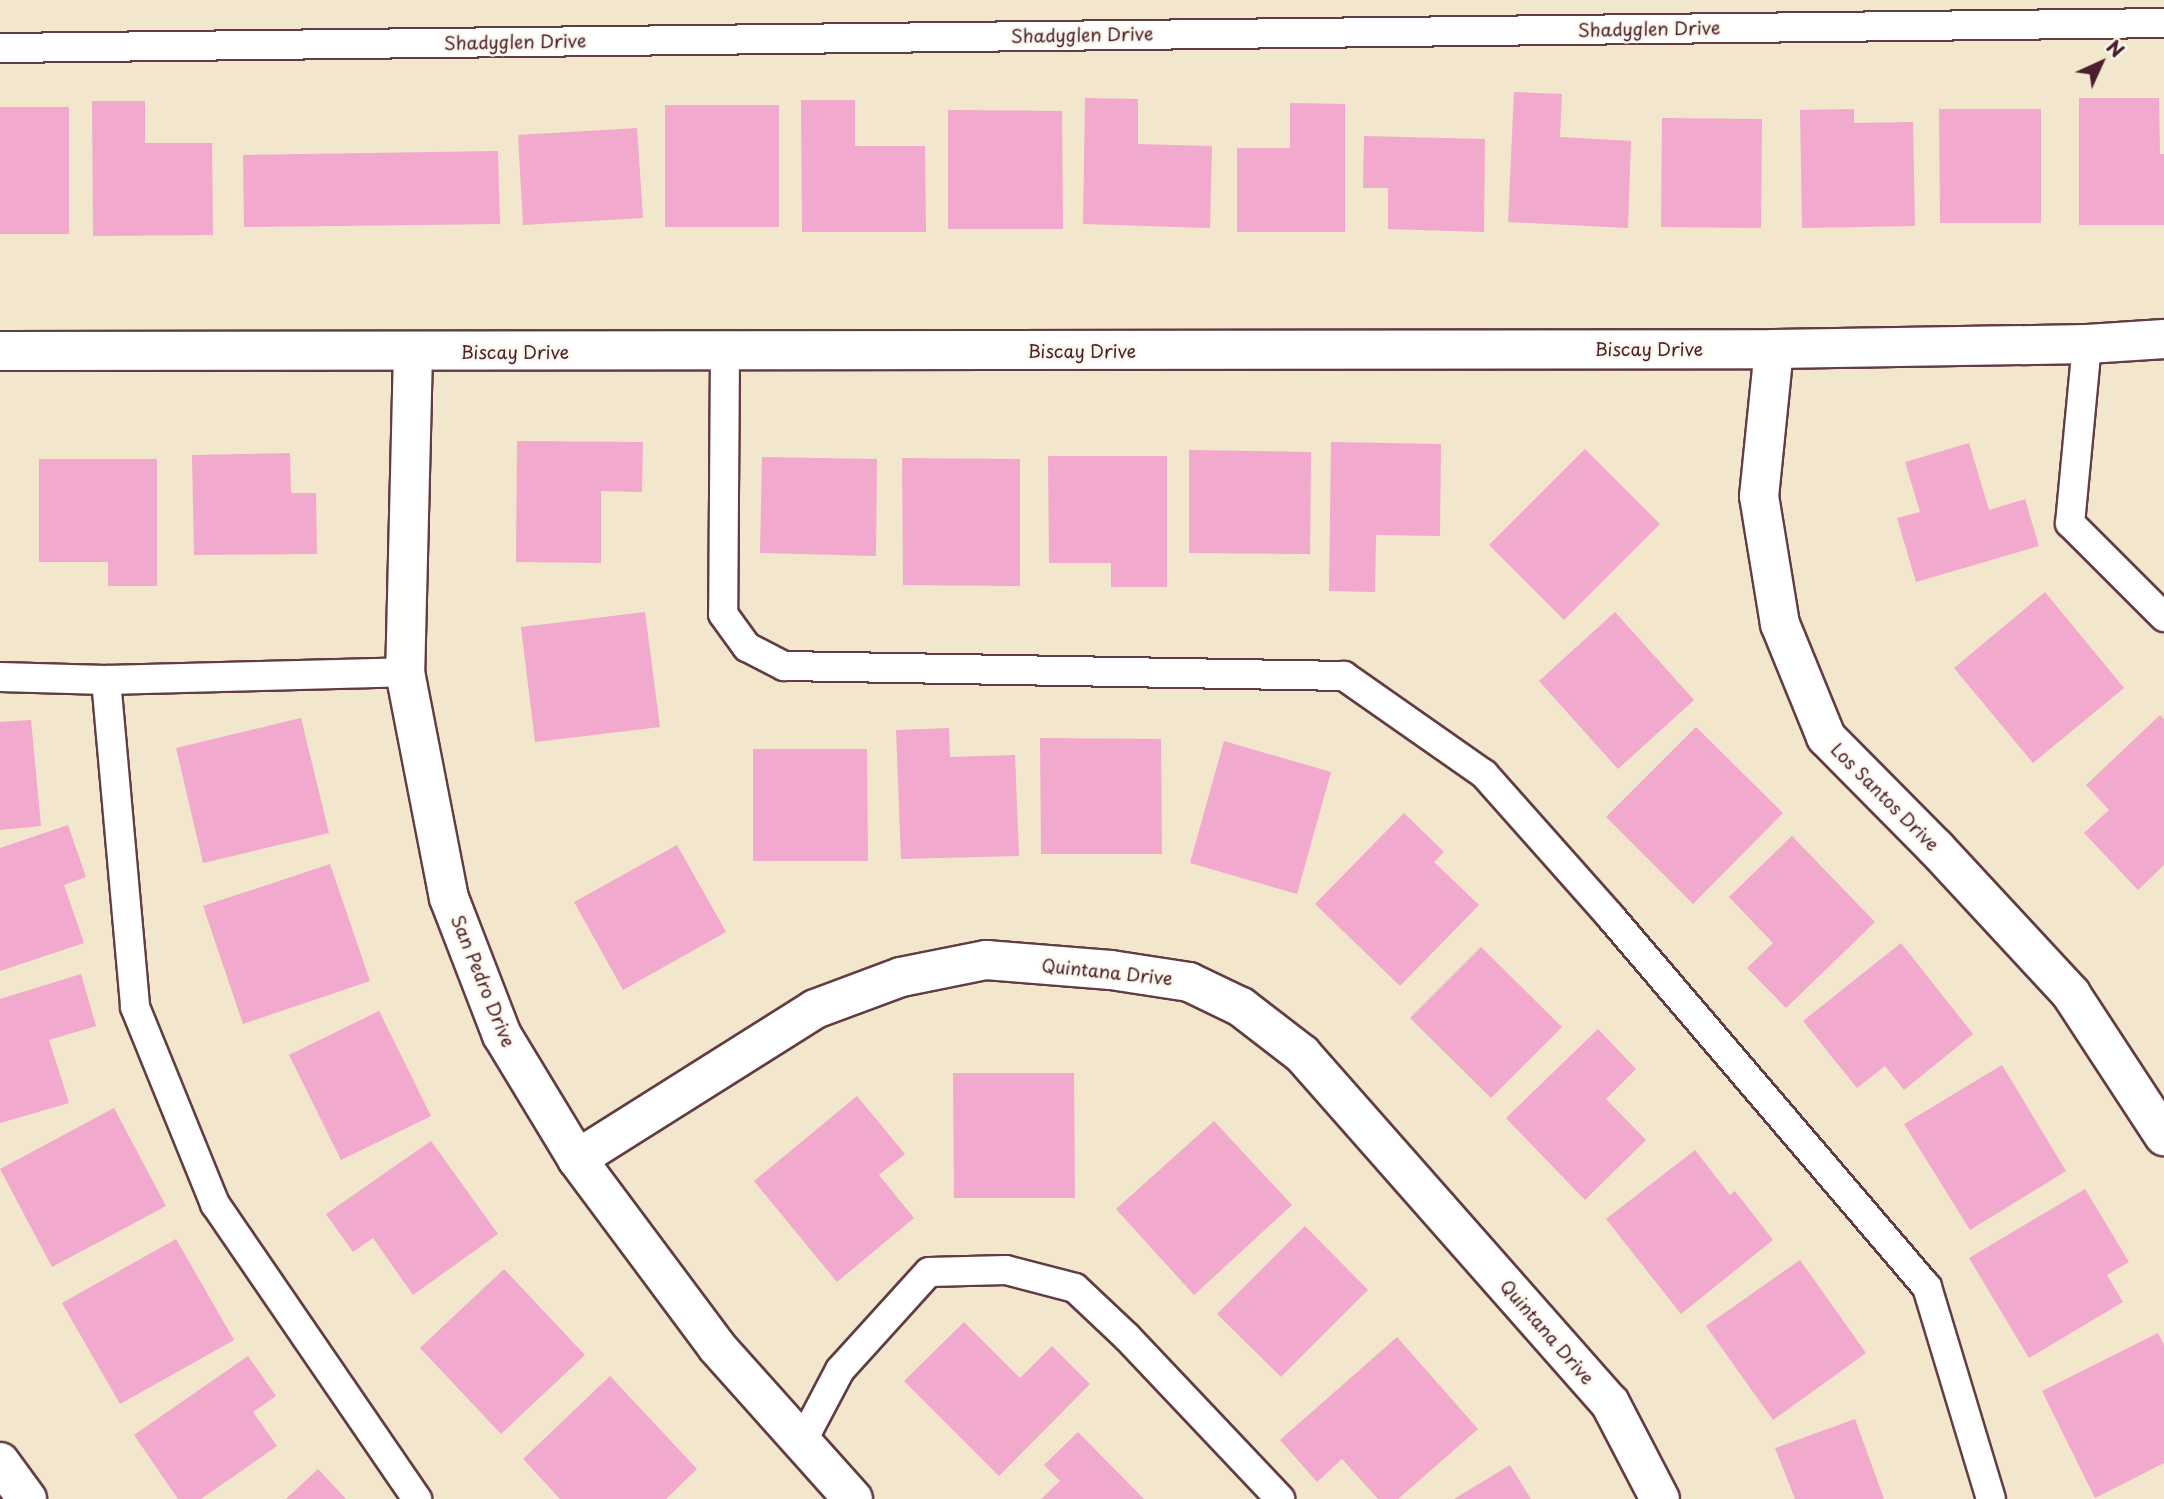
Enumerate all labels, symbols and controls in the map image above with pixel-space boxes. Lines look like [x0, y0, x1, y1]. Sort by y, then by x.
street label: Shadyglen Drive [1577, 17, 1721, 41]
street label: Shadyglen Drive [1010, 23, 1154, 47]
north arrow [2066, 28, 2136, 98]
street label: Shadyglen Drive [443, 30, 587, 54]
text: N [2101, 33, 2131, 63]
street label: Biscay Drive [1595, 338, 1703, 360]
street label: Biscay Drive [1028, 340, 1136, 362]
street label: Biscay Drive [461, 341, 569, 363]
street label: Los Santos Drive [1826, 738, 1944, 856]
street label: San Pedro Drive [447, 912, 519, 1050]
street label: Quintana Drive [1040, 954, 1174, 990]
street label: Quintana Drive [1496, 1275, 1598, 1389]

